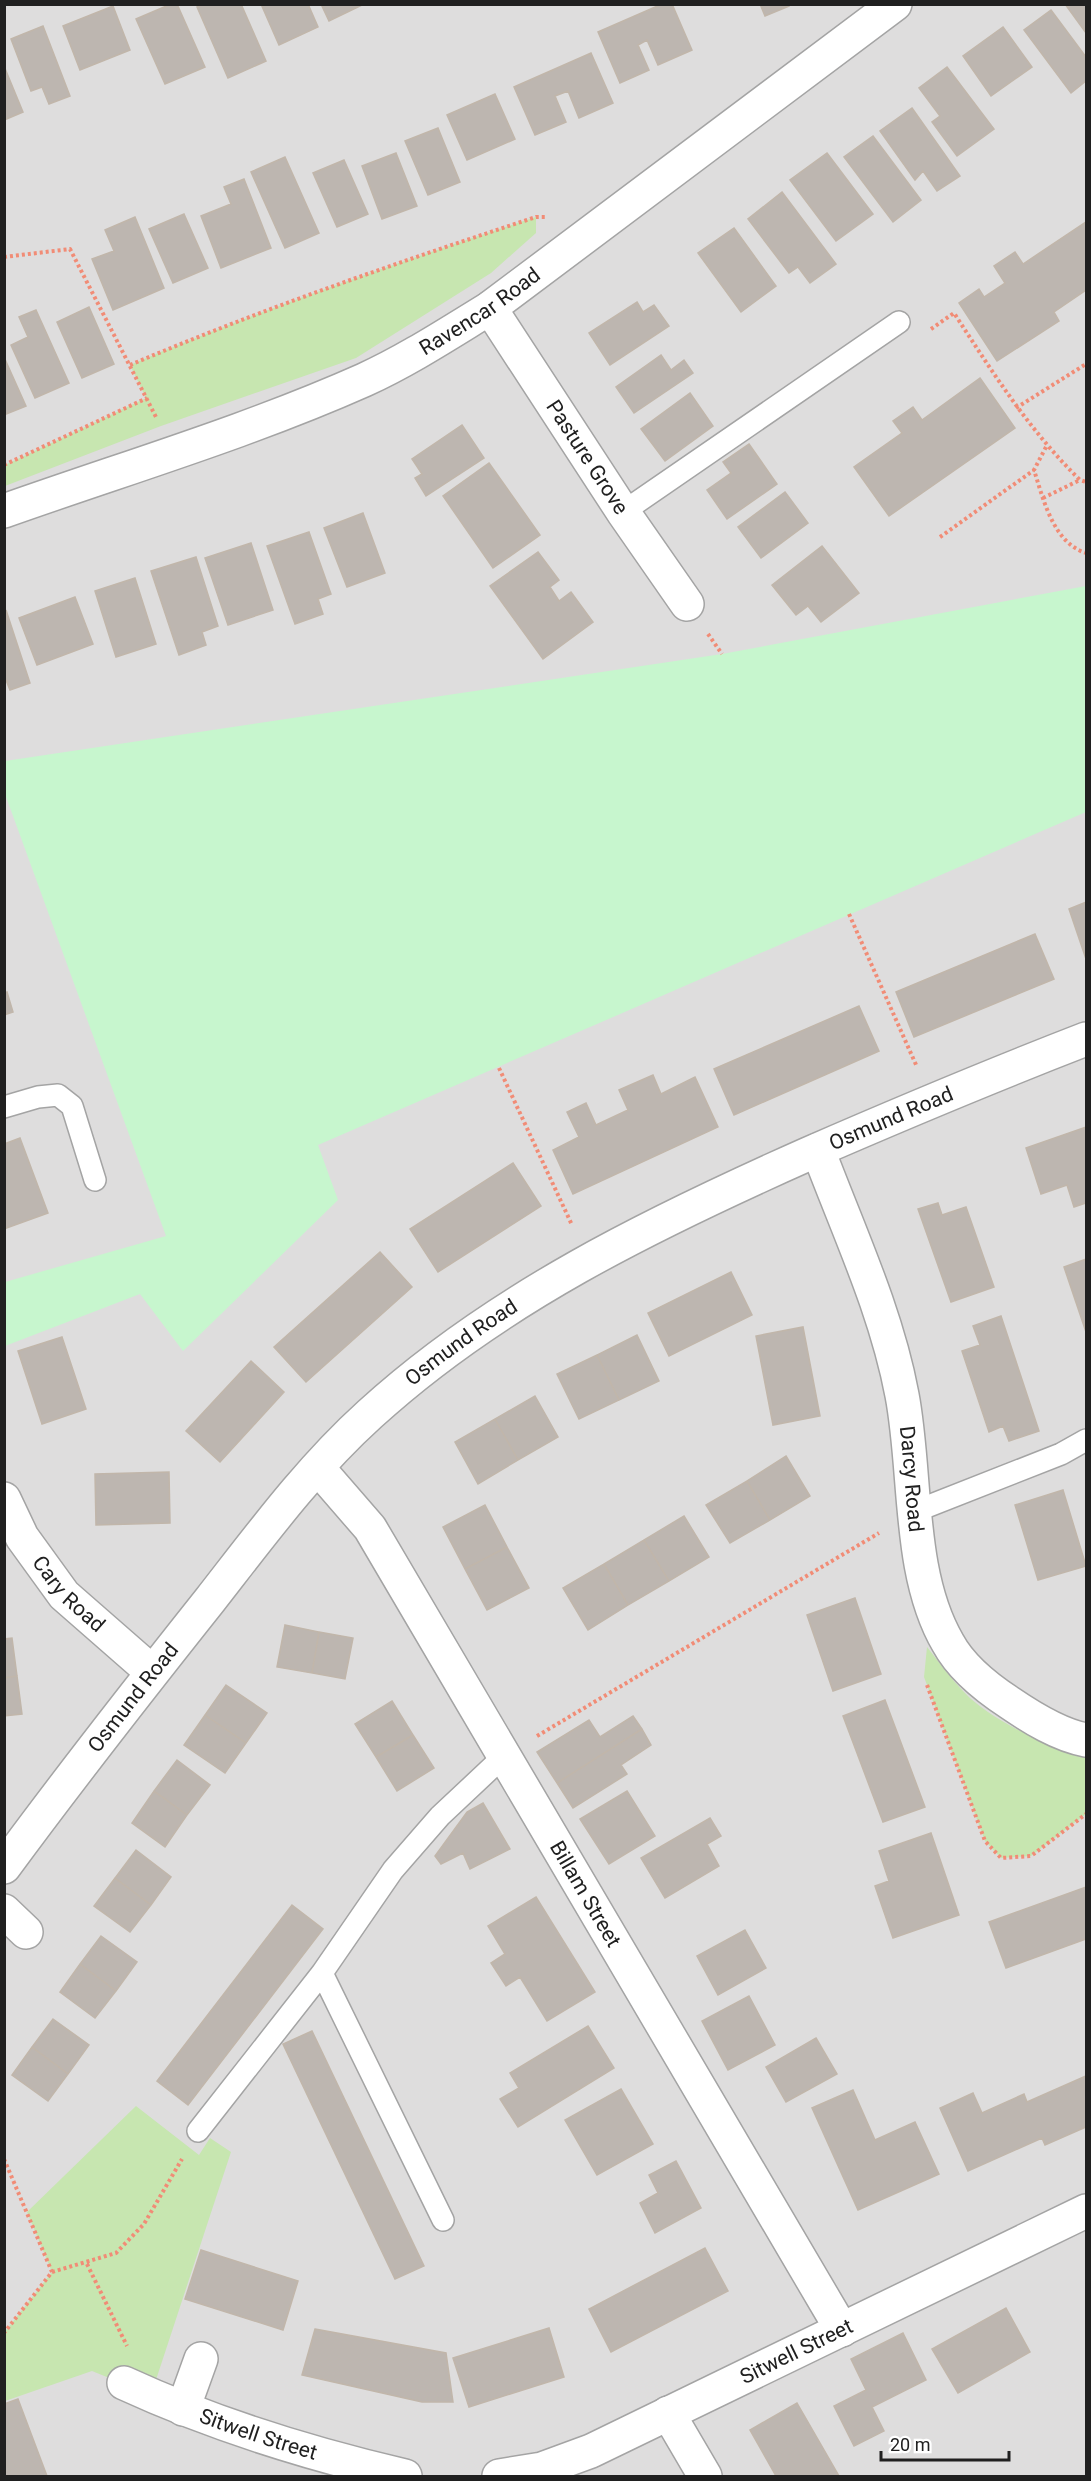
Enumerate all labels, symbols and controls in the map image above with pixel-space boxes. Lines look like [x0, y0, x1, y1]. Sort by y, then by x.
street label: Ravencar Road [415, 263, 545, 360]
street label: Pasture Grove [541, 396, 633, 519]
street label: Osmund Road [826, 1082, 957, 1155]
street label: Osmund Road [400, 1294, 522, 1391]
street label: Darcy Road [895, 1425, 928, 1533]
street label: Cary Road [28, 1551, 110, 1637]
street label: Osmund Road [83, 1638, 183, 1757]
street label: Billam Street [545, 1837, 626, 1951]
street label: Sitwell Street [736, 2314, 857, 2389]
street label: Sitwell Street [196, 2404, 320, 2465]
scale bar [881, 2424, 1008, 2462]
text: 20 m [890, 2434, 930, 2455]

